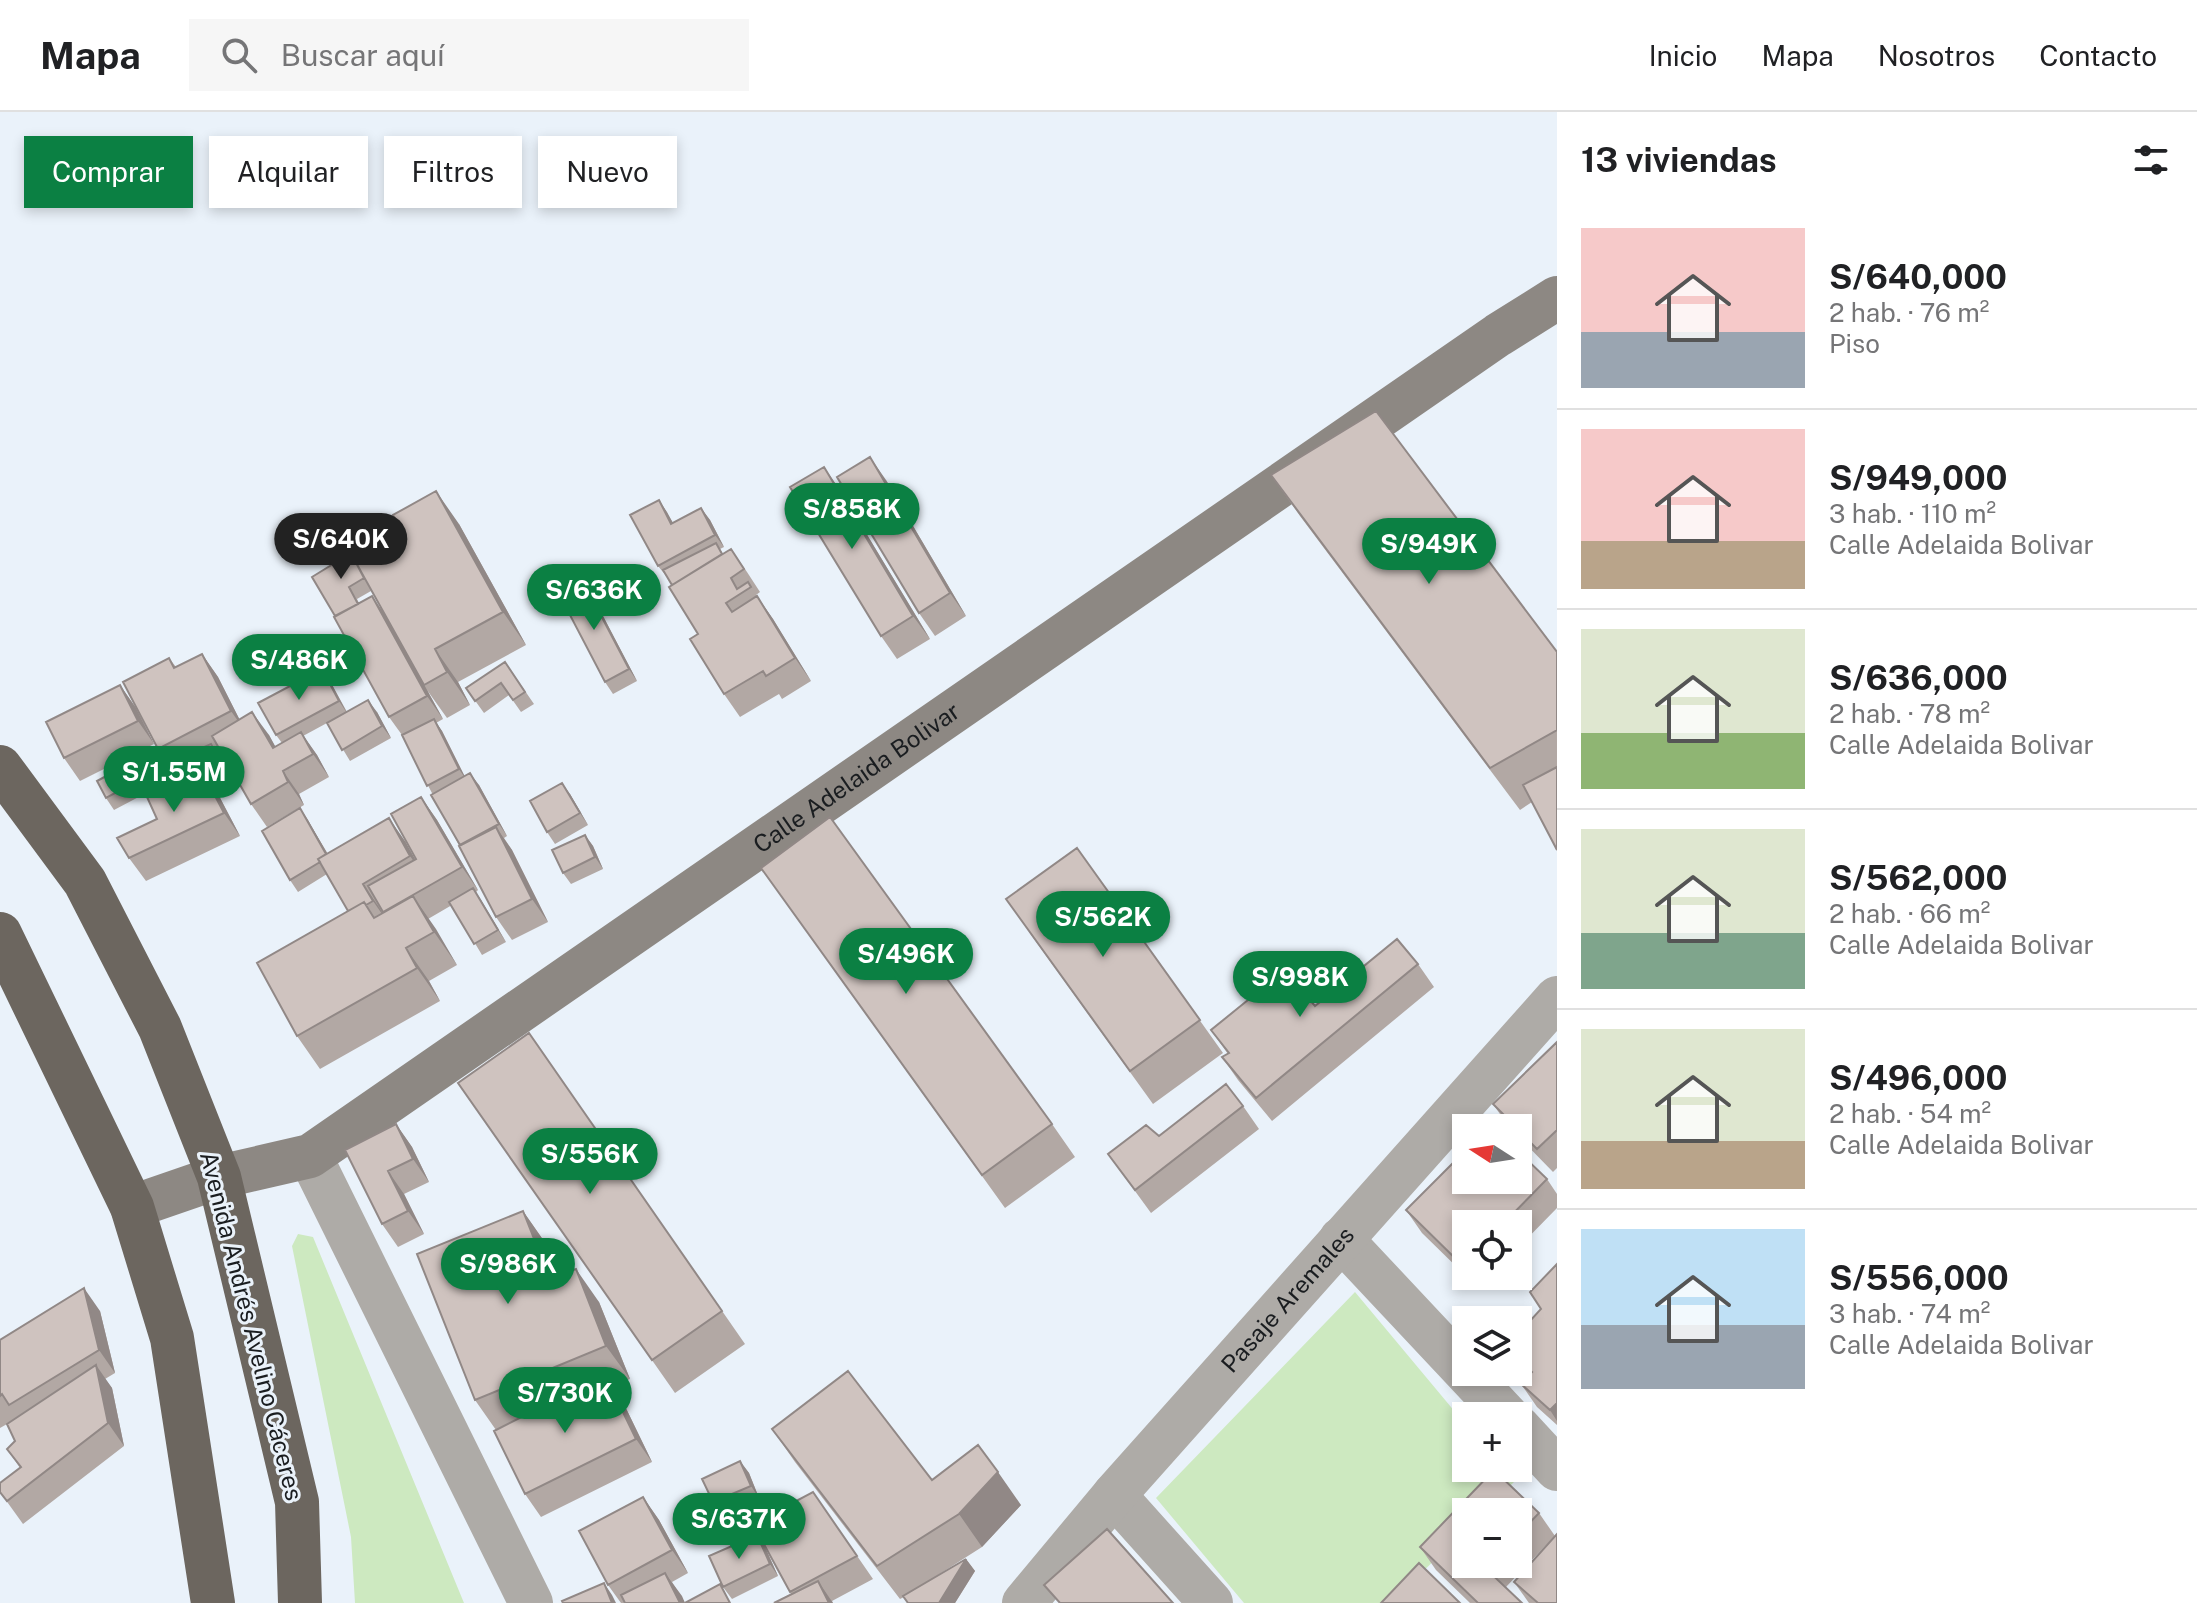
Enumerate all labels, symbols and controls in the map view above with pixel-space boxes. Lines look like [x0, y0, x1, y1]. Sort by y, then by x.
search box [189, 19, 749, 91]
text: Mapa [40, 33, 141, 78]
icon: search [217, 33, 261, 77]
text: Buscar aquí [281, 37, 445, 73]
text: Inicio [1649, 39, 1717, 72]
text: Mapa [1761, 39, 1834, 72]
text: Nosotros [1878, 39, 1995, 72]
text: Contacto [2039, 39, 2157, 72]
chip: Comprar [24, 136, 193, 208]
chip: Alquilar [209, 136, 368, 208]
chip: Filtros [384, 136, 522, 208]
chip: Nuevo [538, 136, 677, 208]
icon: filters [2129, 138, 2173, 182]
text: 13 viviendas [1581, 140, 1777, 180]
text: S/640,000 [1829, 257, 2007, 297]
icon: home [1645, 260, 1741, 356]
text: 2 hab. · 76 m² [1829, 297, 1989, 328]
text: Piso [1829, 328, 1880, 359]
text: S/949,000 [1829, 458, 2007, 498]
icon: home [1645, 461, 1741, 557]
pin: S/858K [787, 483, 917, 551]
text: S/858K [803, 493, 901, 524]
text: 3 hab. · 110 m² [1829, 498, 1996, 529]
pin: S/640K [276, 513, 406, 581]
pin: S/949K [1364, 518, 1494, 586]
text: S/640K [292, 523, 390, 554]
text: S/949K [1380, 528, 1478, 559]
text: Calle Adelaida Bolivar [1829, 529, 2094, 560]
pin: S/636K [529, 564, 659, 632]
text: S/636K [545, 574, 643, 605]
pin: S/486K [234, 634, 364, 702]
text: S/486K [250, 644, 348, 675]
text: S/636,000 [1829, 658, 2008, 698]
icon: home [1645, 661, 1741, 757]
street label: Calle Adelaida Bolivar [748, 696, 965, 858]
text: 2 hab. · 78 m² [1829, 698, 1990, 729]
text: Calle Adelaida Bolivar [1829, 729, 2094, 760]
pin: S/1.55M [100, 746, 248, 814]
text: S/1.55M [122, 756, 227, 787]
text: S/562,000 [1829, 858, 2007, 898]
icon: home [1645, 861, 1741, 957]
pin: S/562K [1038, 891, 1168, 959]
text: 2 hab. · 66 m² [1829, 898, 1990, 929]
text: S/562K [1054, 901, 1152, 932]
pin: S/496K [841, 928, 971, 996]
text: Calle Adelaida Bolivar [1829, 929, 2094, 960]
text: S/496K [857, 938, 955, 969]
pin: S/998K [1235, 951, 1365, 1019]
text: S/998K [1251, 961, 1349, 992]
text: S/496,000 [1829, 1058, 2008, 1098]
icon: home [1645, 1061, 1741, 1157]
text: 2 hab. · 54 m² [1829, 1098, 1991, 1129]
north arrow [1452, 1114, 1532, 1194]
map controls [1452, 1114, 1532, 1578]
pin: S/556K [525, 1128, 655, 1196]
text: Calle Adelaida Bolivar [1829, 1129, 2094, 1160]
text: S/556K [541, 1138, 639, 1169]
street label: Avenida Andrés Avelino Cáceres [195, 1148, 309, 1503]
button: locate [1452, 1210, 1532, 1290]
street label: Pasaje Aremales [1215, 1221, 1359, 1378]
pin: S/986K [443, 1238, 573, 1306]
text: S/986K [459, 1248, 557, 1279]
text: S/556,000 [1829, 1258, 2009, 1298]
icon: home [1645, 1261, 1741, 1357]
text: 3 hab. · 74 m² [1829, 1298, 1990, 1329]
button: layers [1452, 1306, 1532, 1386]
text: Calle Adelaida Bolivar [1829, 1329, 2094, 1360]
pin: S/730K [500, 1367, 630, 1435]
text: S/730K [517, 1377, 613, 1408]
button: + [1452, 1402, 1532, 1482]
pin: S/637K [674, 1493, 804, 1561]
button: − [1452, 1498, 1532, 1578]
text: S/637K [691, 1503, 787, 1534]

